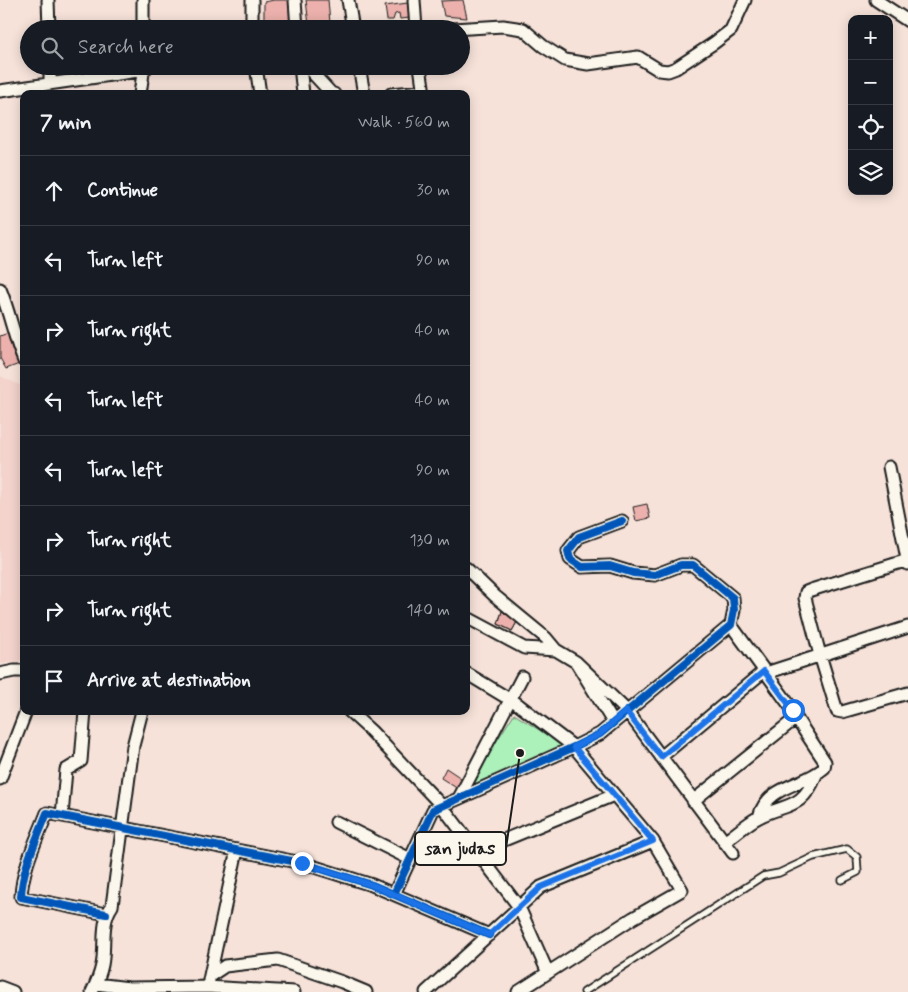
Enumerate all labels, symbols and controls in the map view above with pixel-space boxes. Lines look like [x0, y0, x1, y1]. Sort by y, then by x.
map controls [848, 15, 893, 195]
button: + [848, 15, 893, 60]
search box [20, 20, 470, 75]
icon: search [38, 34, 66, 62]
text: Search here [78, 35, 174, 60]
button: − [848, 60, 893, 105]
button: locate [848, 105, 893, 150]
text: 7 min [40, 109, 92, 137]
text: Walk · 560 m [358, 112, 450, 133]
button: layers [848, 150, 893, 195]
icon: ahead [40, 177, 68, 205]
text: Continue [87, 178, 158, 203]
text: 30 m [417, 180, 450, 201]
icon: left [40, 247, 68, 275]
text: Turn left [87, 248, 163, 273]
text: 90 m [416, 250, 450, 271]
icon: right [40, 317, 68, 345]
text: Turn right [87, 318, 171, 343]
text: 40 m [414, 320, 450, 341]
icon: left [40, 387, 68, 415]
text: Turn left [87, 388, 163, 413]
text: 40 m [414, 390, 450, 411]
icon: left [40, 457, 68, 485]
text: Turn left [87, 458, 163, 483]
text: 90 m [416, 460, 450, 481]
icon: right [40, 527, 68, 555]
text: Turn right [87, 528, 171, 553]
text: 130 m [409, 530, 450, 551]
icon: right [40, 597, 68, 625]
text: Turn right [87, 598, 171, 623]
text: 140 m [406, 600, 450, 621]
icon: arrive [40, 667, 68, 695]
text: Arrive at destination [87, 668, 251, 693]
route start [782, 699, 805, 722]
callout: san judas [415, 832, 506, 865]
text: san judas [424, 837, 495, 861]
route end [291, 852, 314, 875]

